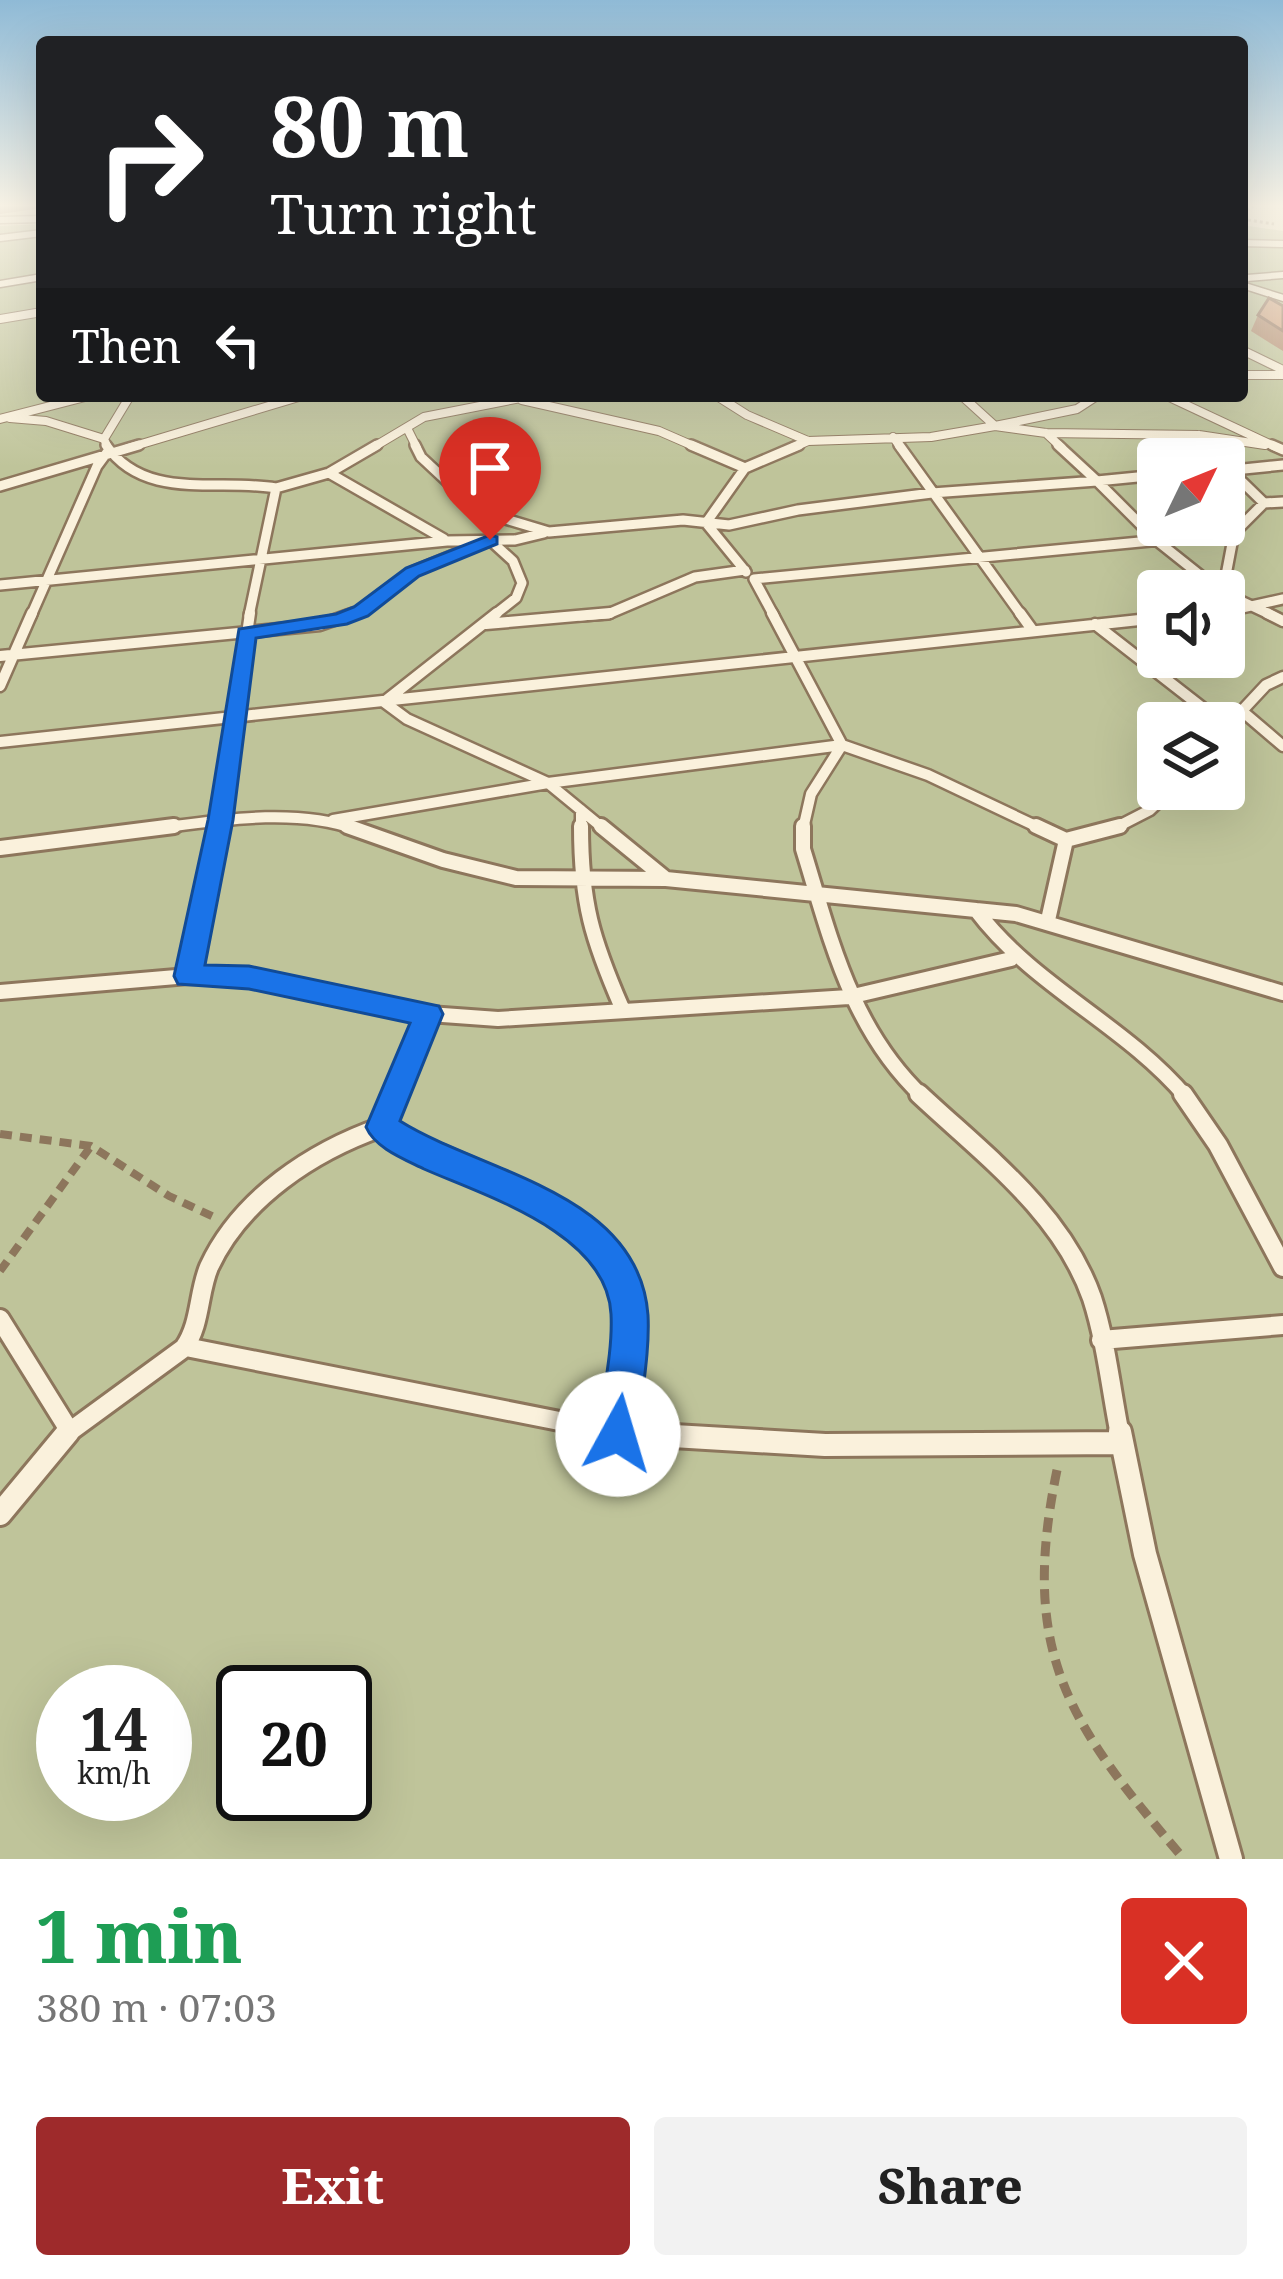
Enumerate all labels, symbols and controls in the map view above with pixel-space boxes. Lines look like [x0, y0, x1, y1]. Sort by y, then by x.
text: 80 m [270, 67, 470, 182]
icon: right [72, 84, 228, 240]
text: Turn right [270, 176, 537, 250]
icon: left [205, 312, 271, 378]
text: Then [72, 315, 181, 376]
pin [439, 417, 541, 540]
icon: arrive [457, 435, 523, 501]
north arrow [1137, 438, 1245, 546]
map controls [1137, 438, 1245, 810]
button: sound [1137, 570, 1245, 678]
button: layers [1137, 702, 1245, 810]
position arrow [555, 1371, 681, 1497]
speed limit sign: 20 [216, 1665, 372, 1821]
text: 14 [80, 1687, 148, 1769]
text: km/h [77, 1752, 151, 1793]
text: 1 min [36, 1886, 243, 1984]
button: close [1121, 1898, 1247, 2024]
text: 380 m · 07:03 [36, 1980, 277, 2033]
button: Exit [36, 2117, 630, 2255]
button: Share [654, 2117, 1247, 2255]

